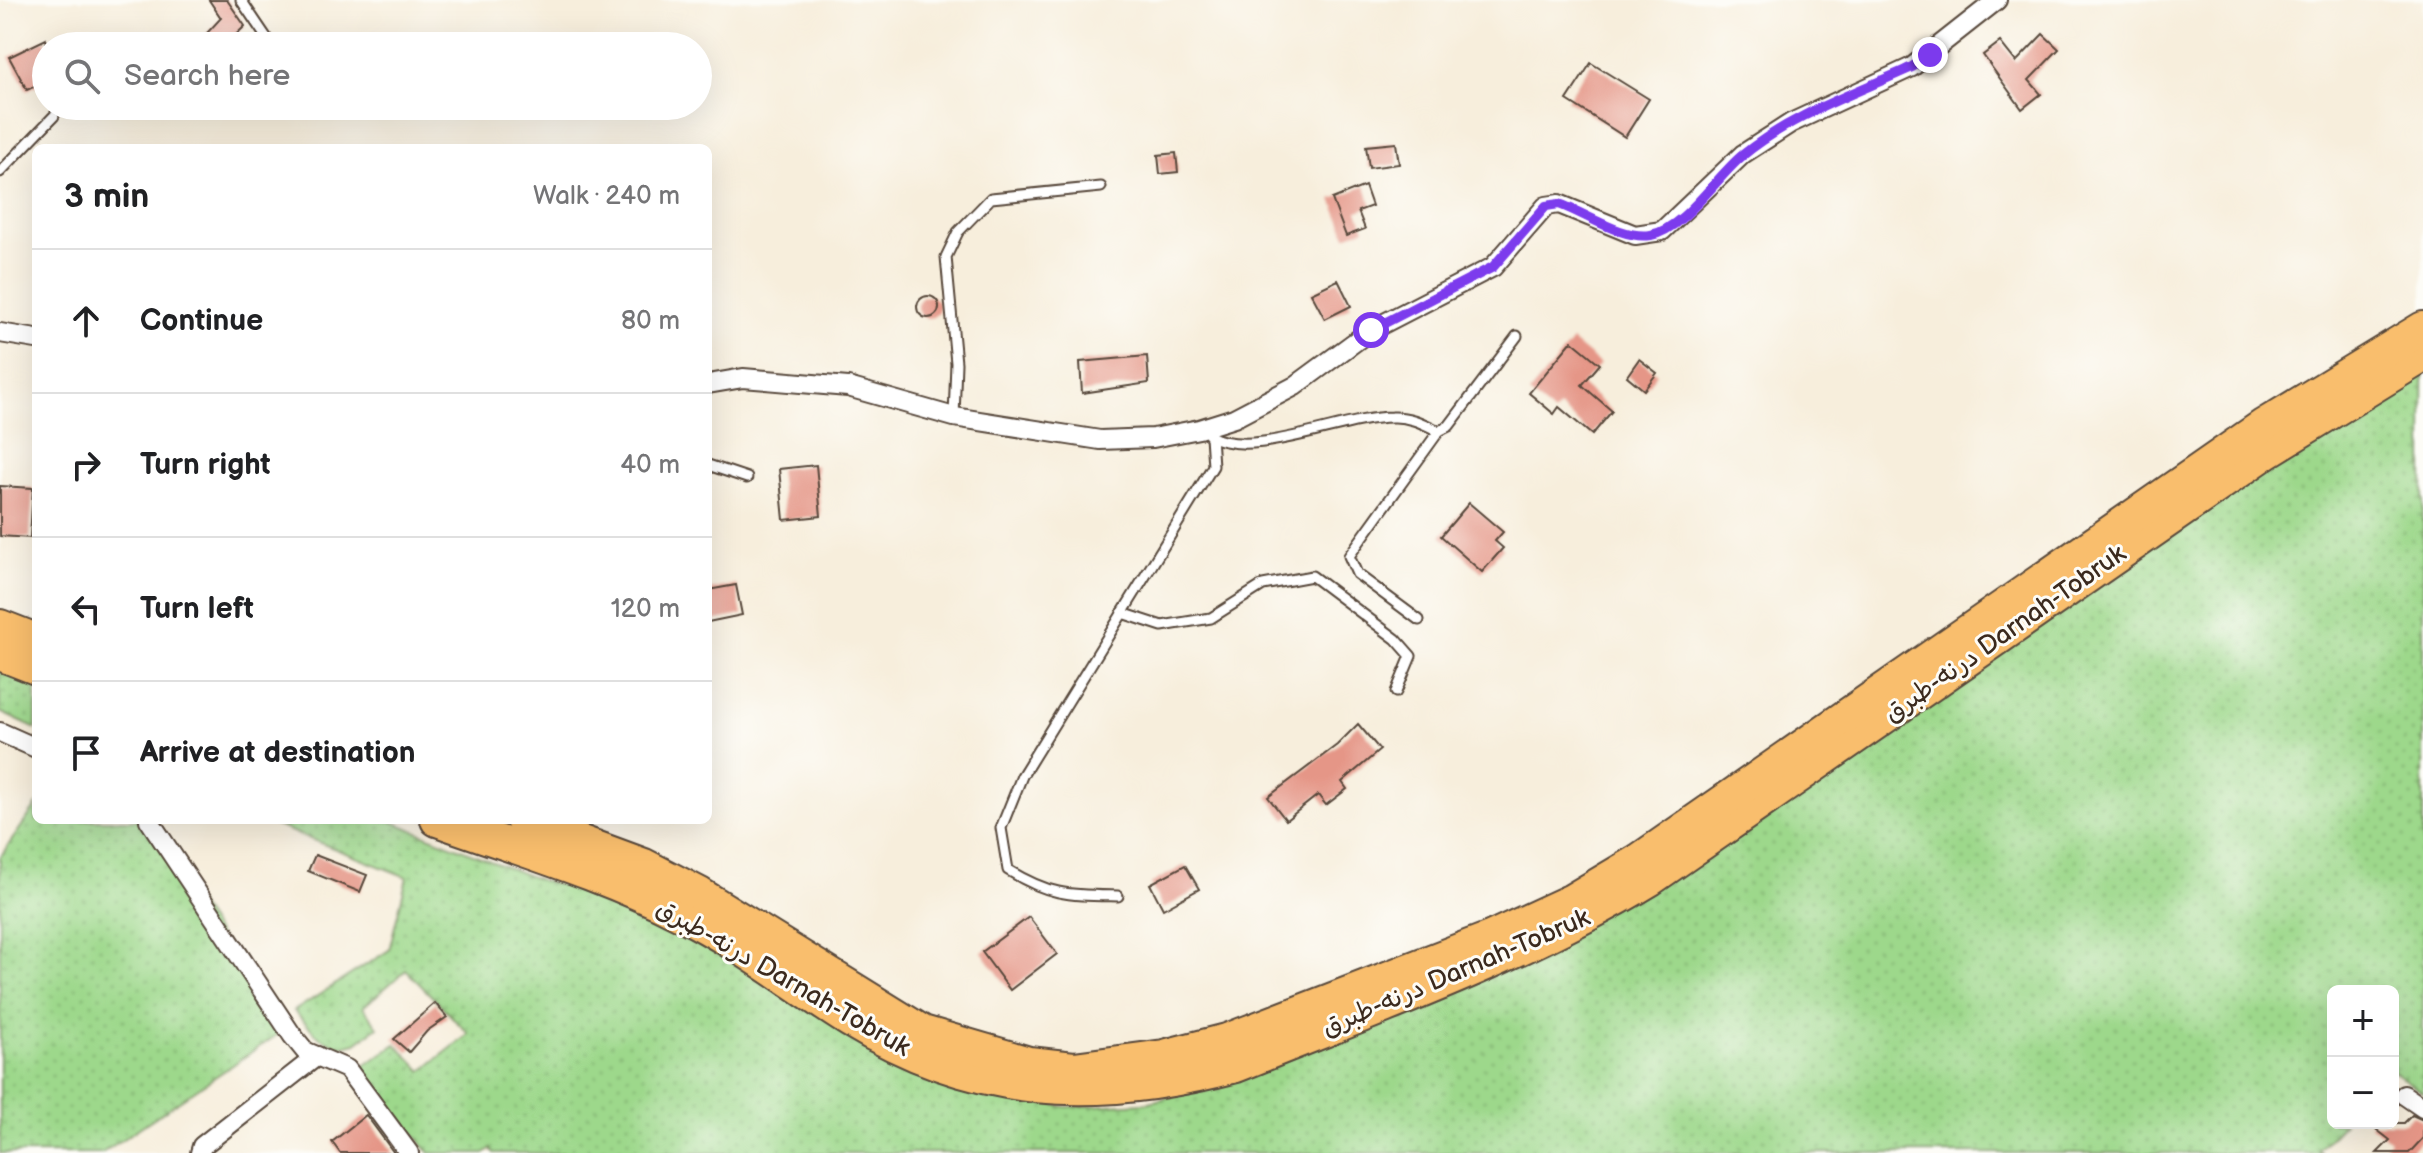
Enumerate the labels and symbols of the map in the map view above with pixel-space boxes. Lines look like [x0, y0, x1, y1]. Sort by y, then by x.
route end [1912, 37, 1948, 73]
route start [1353, 312, 1389, 348]
street label: درنه-طبرق Darnah-Tobruk [1878, 538, 2132, 729]
street label: درنه-طبرق Darnah-Tobruk [650, 893, 916, 1064]
street label: درنه-طبرق Darnah-Tobruk [1317, 902, 1595, 1044]

